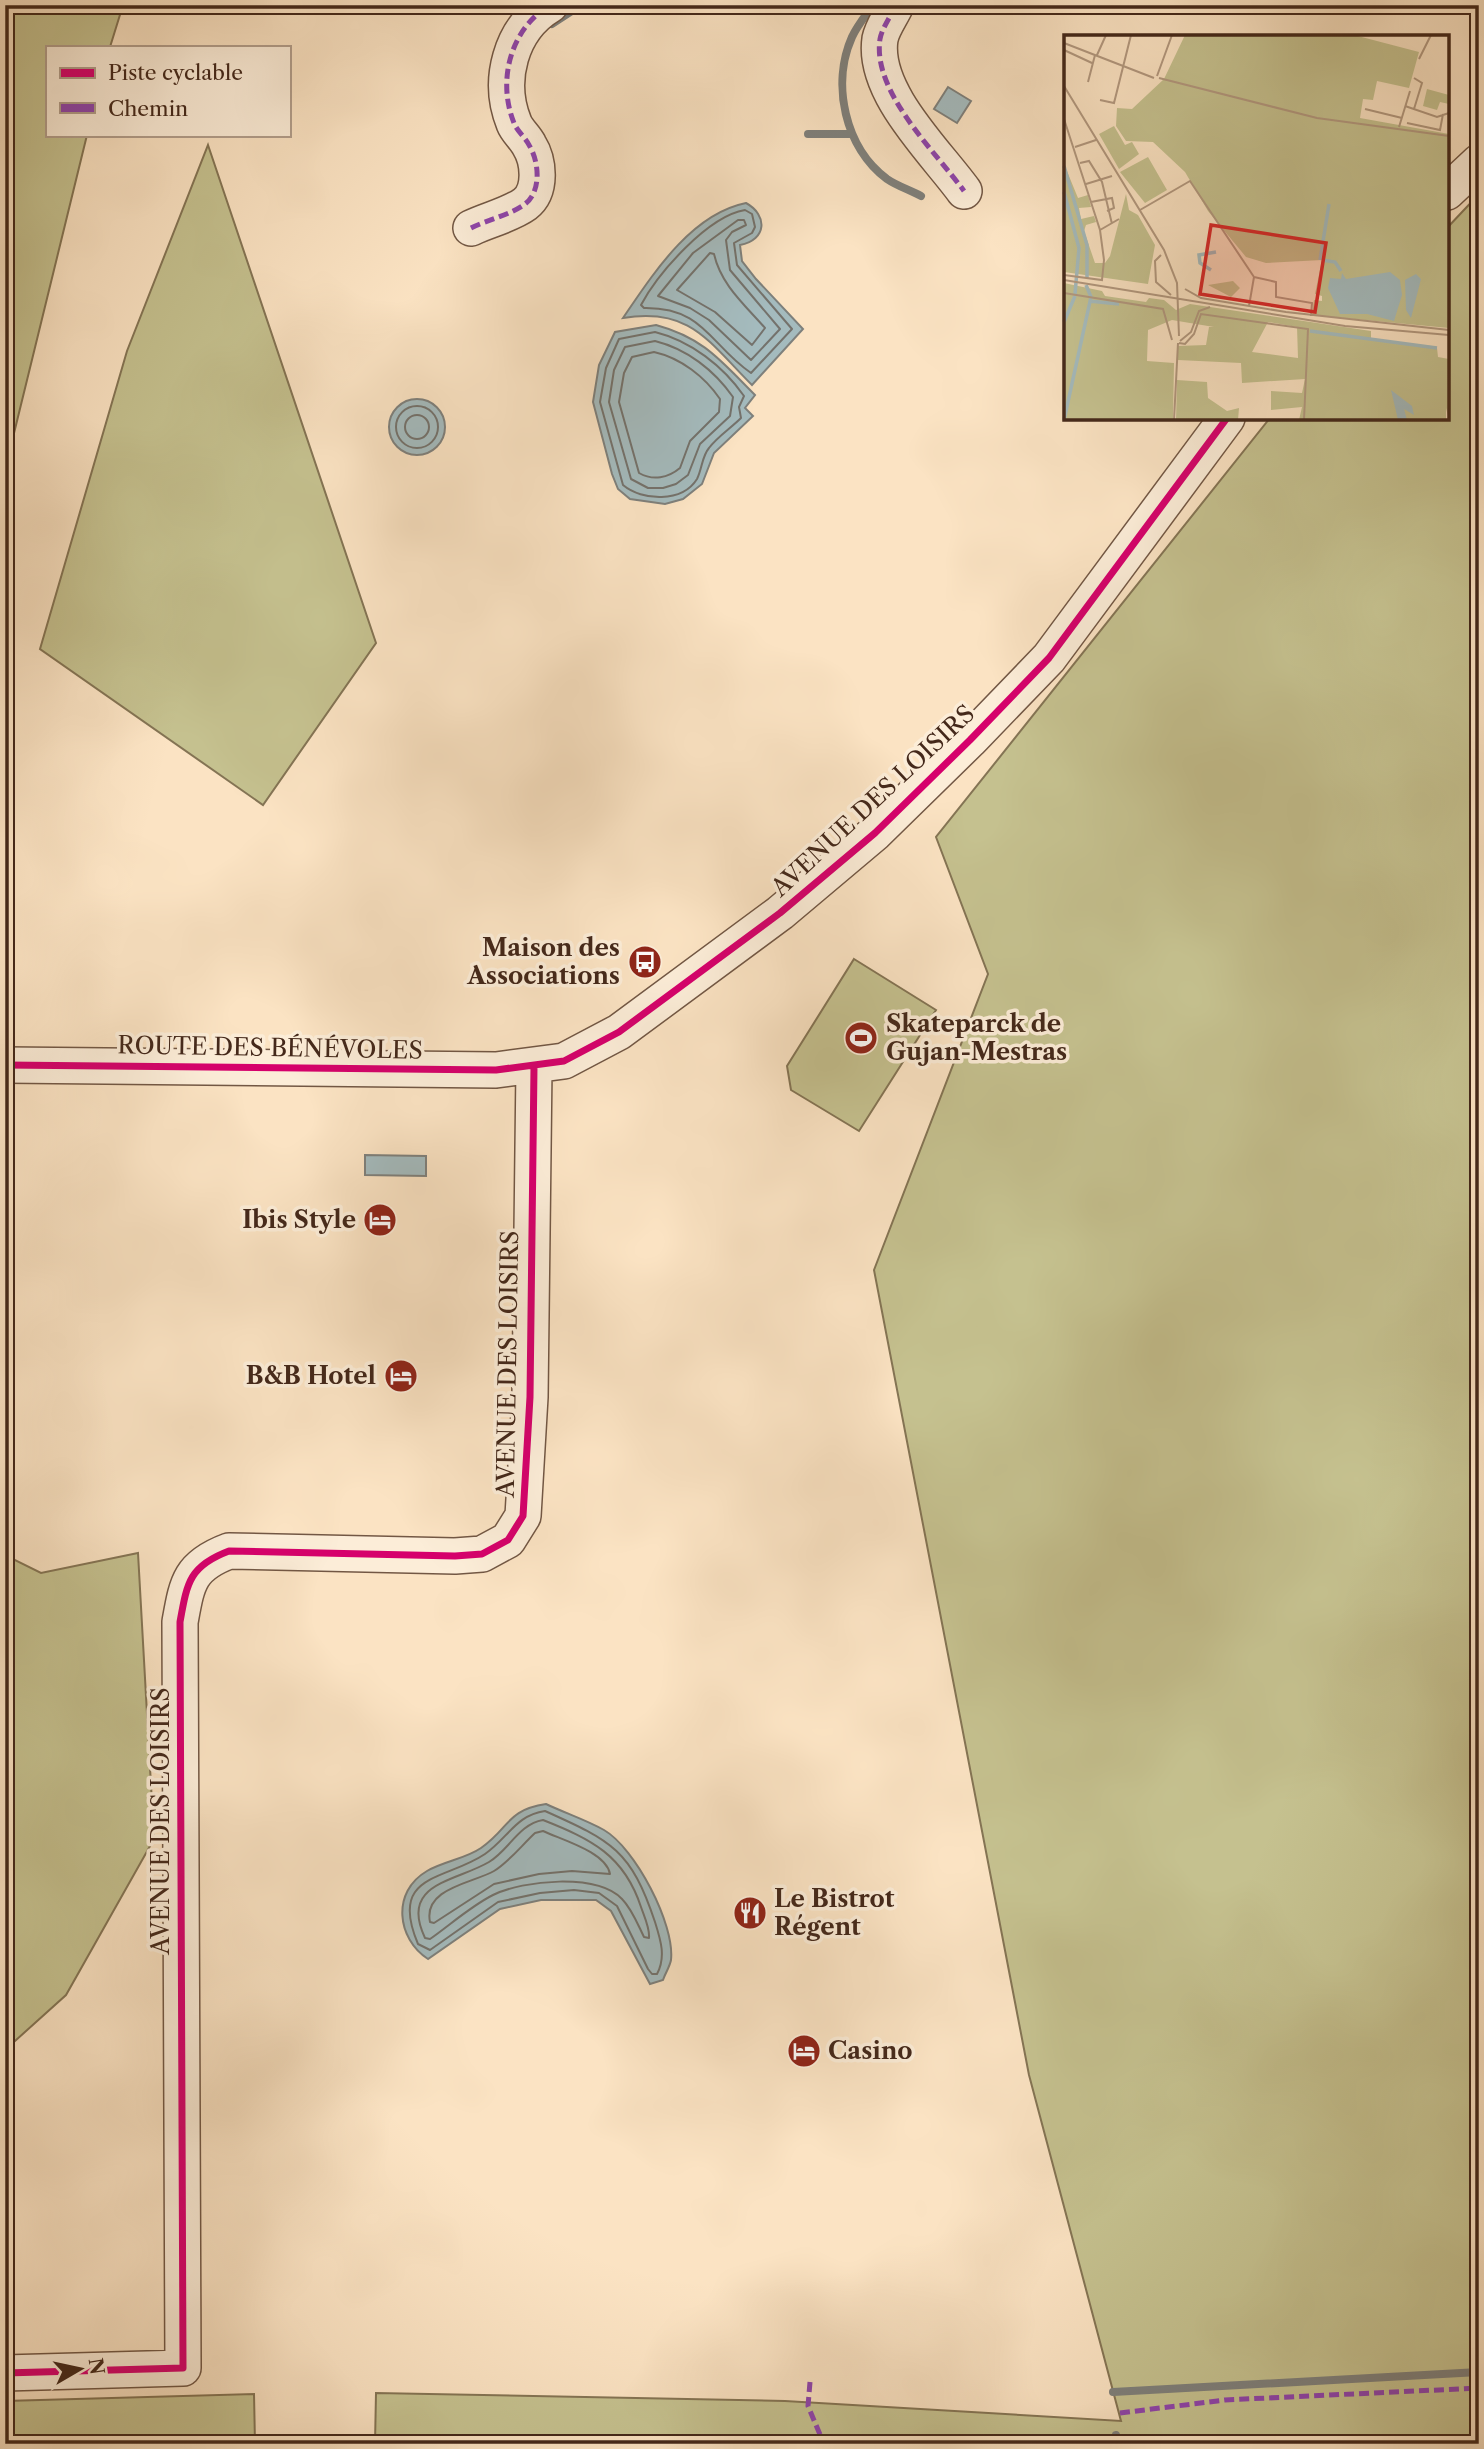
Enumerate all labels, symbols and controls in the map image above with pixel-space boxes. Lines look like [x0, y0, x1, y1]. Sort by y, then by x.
inset map [1064, 35, 1449, 420]
legend [46, 46, 290, 136]
text: Piste cyclable [108, 60, 243, 85]
text: Chemin [108, 96, 188, 121]
street label: AVENUE DES LOISIRS [764, 699, 980, 903]
place label: Maison des Associations [466, 933, 620, 990]
bus stop icon: Maison des Associations [626, 943, 664, 981]
place label: Skateparck de Gujan-Mestras [886, 1009, 1067, 1066]
sports icon: Skateparck de Gujan-Mestras [842, 1019, 880, 1057]
street label: ROUTE DES BÉNÉVOLES [117, 1030, 423, 1065]
hotel icon: Ibis Style [361, 1201, 399, 1239]
place label: Ibis Style [242, 1205, 356, 1234]
street label: AVENUE DES LOISIRS [491, 1230, 524, 1499]
hotel icon: B&B Hotel [382, 1357, 420, 1395]
place label: B&B Hotel [246, 1361, 376, 1390]
street label: AVENUE DES LOISIRS [146, 1687, 175, 1956]
place label: Le Bistrot Régent [774, 1884, 895, 1941]
restaurant icon: Le Bistrot Régent [731, 1894, 769, 1932]
hotel icon: Casino [785, 2032, 823, 2070]
place label: Casino [828, 2036, 913, 2065]
north arrow [46, 2334, 116, 2404]
text: N [84, 2356, 109, 2376]

